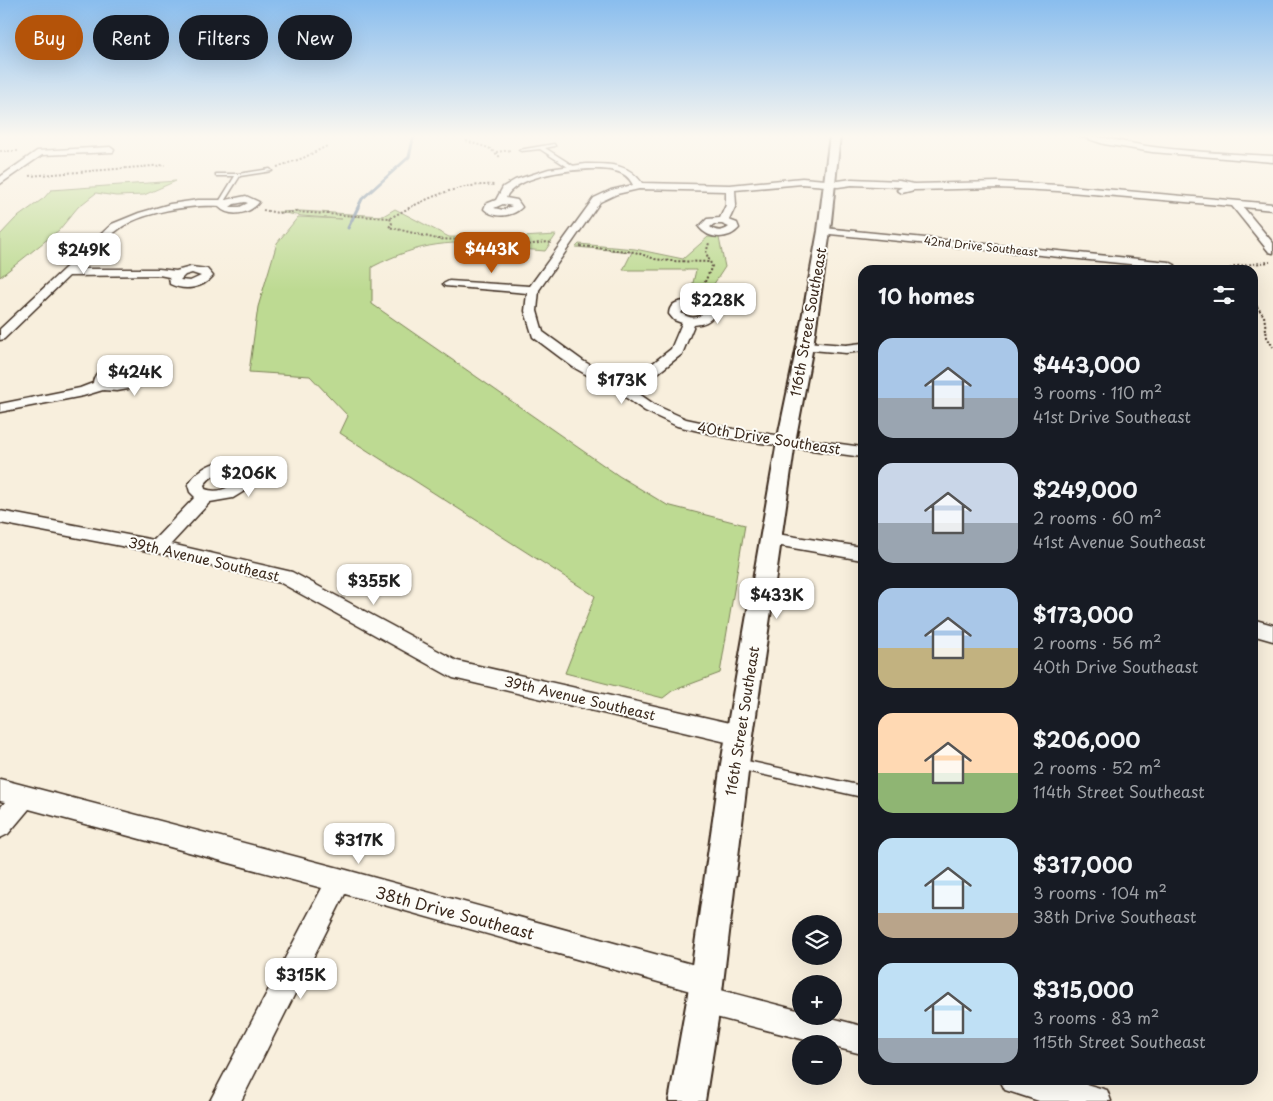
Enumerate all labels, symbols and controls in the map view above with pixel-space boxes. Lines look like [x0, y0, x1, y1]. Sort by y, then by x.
chip: Buy [15, 15, 83, 60]
chip: Rent [93, 15, 169, 60]
chip: Filters [179, 15, 268, 60]
chip: New [278, 15, 352, 60]
pin: $249K [49, 232, 119, 275]
pin: $443K [457, 232, 527, 274]
street label: 42nd Drive Southeast [923, 232, 1039, 261]
text: $443K [465, 236, 519, 260]
text: $249K [58, 237, 110, 261]
street label: 116th Street Southeast [785, 245, 832, 398]
text: 10 homes [878, 279, 975, 311]
icon: filters [1210, 281, 1238, 309]
pin: $228K [683, 282, 753, 325]
text: $228K [691, 287, 745, 311]
text: $443,000 [1033, 348, 1140, 380]
pin: $424K [100, 354, 170, 397]
icon: home [918, 358, 978, 418]
text: $424K [108, 359, 162, 383]
pin: $173K [587, 362, 657, 405]
text: $173K [597, 367, 647, 391]
text: 3 rooms · 110 m² [1033, 380, 1162, 404]
text: 41st Drive Southeast [1033, 404, 1191, 428]
street label: 40th Drive Southeast [696, 416, 842, 460]
pin: $206K [214, 456, 284, 498]
text: $206K [221, 460, 277, 484]
text: $249,000 [1033, 473, 1138, 505]
icon: home [918, 483, 978, 543]
text: 2 rooms · 60 m² [1033, 505, 1162, 529]
text: 41st Avenue Southeast [1033, 529, 1206, 553]
street label: 39th Avenue Southeast [126, 531, 282, 587]
pin: $355K [339, 564, 409, 606]
text: $355K [348, 568, 400, 592]
pin: $433K [742, 578, 812, 620]
text: $433K [750, 582, 804, 606]
text: $173,000 [1033, 598, 1133, 630]
icon: home [918, 608, 978, 668]
text: 2 rooms · 56 m² [1033, 630, 1162, 654]
street label: 116th Street Southeast [720, 644, 764, 797]
text: 40th Drive Southeast [1033, 654, 1198, 678]
street label: 39th Avenue Southeast [502, 670, 658, 726]
text: $206,000 [1033, 723, 1141, 755]
icon: home [918, 733, 978, 793]
text: 2 rooms · 52 m² [1033, 755, 1161, 779]
text: 114th Street Southeast [1033, 779, 1205, 803]
pin: $317K [324, 822, 394, 865]
text: $317K [335, 827, 383, 851]
text: $317,000 [1033, 848, 1133, 880]
icon: home [918, 858, 978, 918]
street label: 38th Drive Southeast [373, 879, 537, 945]
text: 3 rooms · 104 m² [1033, 880, 1167, 904]
text: 38th Drive Southeast [1033, 904, 1196, 928]
map controls [792, 915, 842, 1085]
button: layers [792, 915, 842, 965]
pin: $315K [266, 958, 336, 1000]
text: $315K [276, 962, 326, 986]
text: $315,000 [1033, 973, 1134, 1005]
button: + [792, 975, 842, 1025]
icon: home [918, 983, 978, 1043]
text: 3 rooms · 83 m² [1033, 1005, 1159, 1029]
text: 115th Street Southeast [1033, 1029, 1206, 1053]
button: − [792, 1035, 842, 1085]

